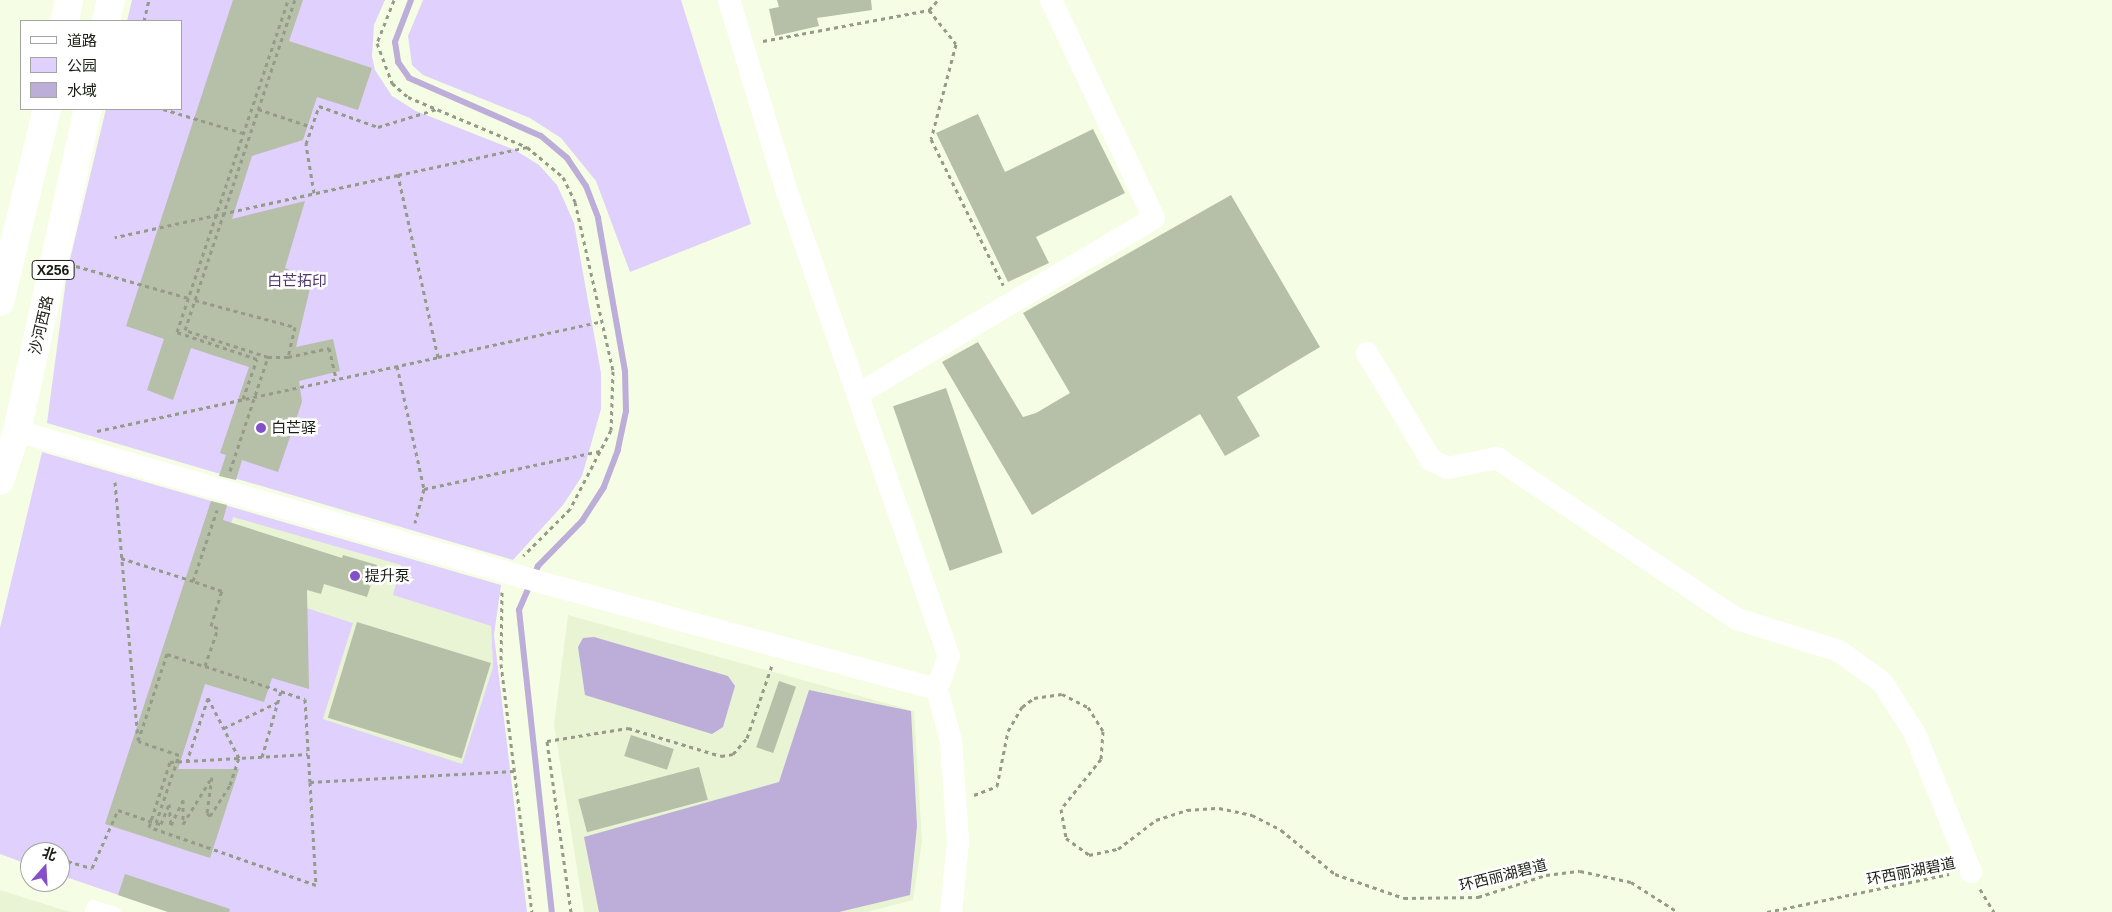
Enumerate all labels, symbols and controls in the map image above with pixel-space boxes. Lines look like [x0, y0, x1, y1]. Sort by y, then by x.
legend [20, 20, 182, 110]
text: 道路 [67, 32, 97, 49]
text: 公园 [67, 57, 97, 74]
text: 水域 [67, 82, 97, 99]
road number: X256 [30, 258, 76, 282]
park label: 白芒拓印 [267, 272, 327, 290]
street label: 沙河西路 [25, 294, 57, 356]
place label: 白芒驿 [271, 419, 316, 437]
marker: 白芒驿 [255, 422, 267, 434]
place label: 提升泵 [365, 567, 410, 585]
marker: 提升泵 [349, 570, 361, 582]
north arrow [20, 842, 70, 892]
text: 北 [40, 844, 59, 864]
street label: 环西丽湖碧道 [1865, 854, 1957, 888]
street label: 环西丽湖碧道 [1457, 855, 1549, 895]

